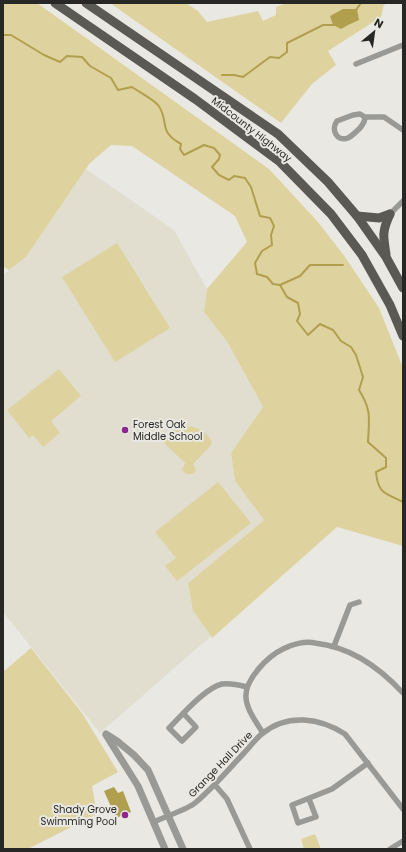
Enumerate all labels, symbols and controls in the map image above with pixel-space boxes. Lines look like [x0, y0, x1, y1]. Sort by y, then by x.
north arrow [354, 12, 394, 52]
text: N [371, 14, 386, 32]
street label: Midcounty Highway [208, 93, 295, 166]
place label: Forest Oak Middle School [133, 417, 203, 444]
marker: Forest Oak Middle School [120, 425, 130, 435]
street label: Grange Hall Drive [185, 728, 256, 801]
place label: Shady Grove Swimming Pool [41, 802, 117, 829]
marker: Shady Grove Swimming Pool [120, 810, 130, 820]

